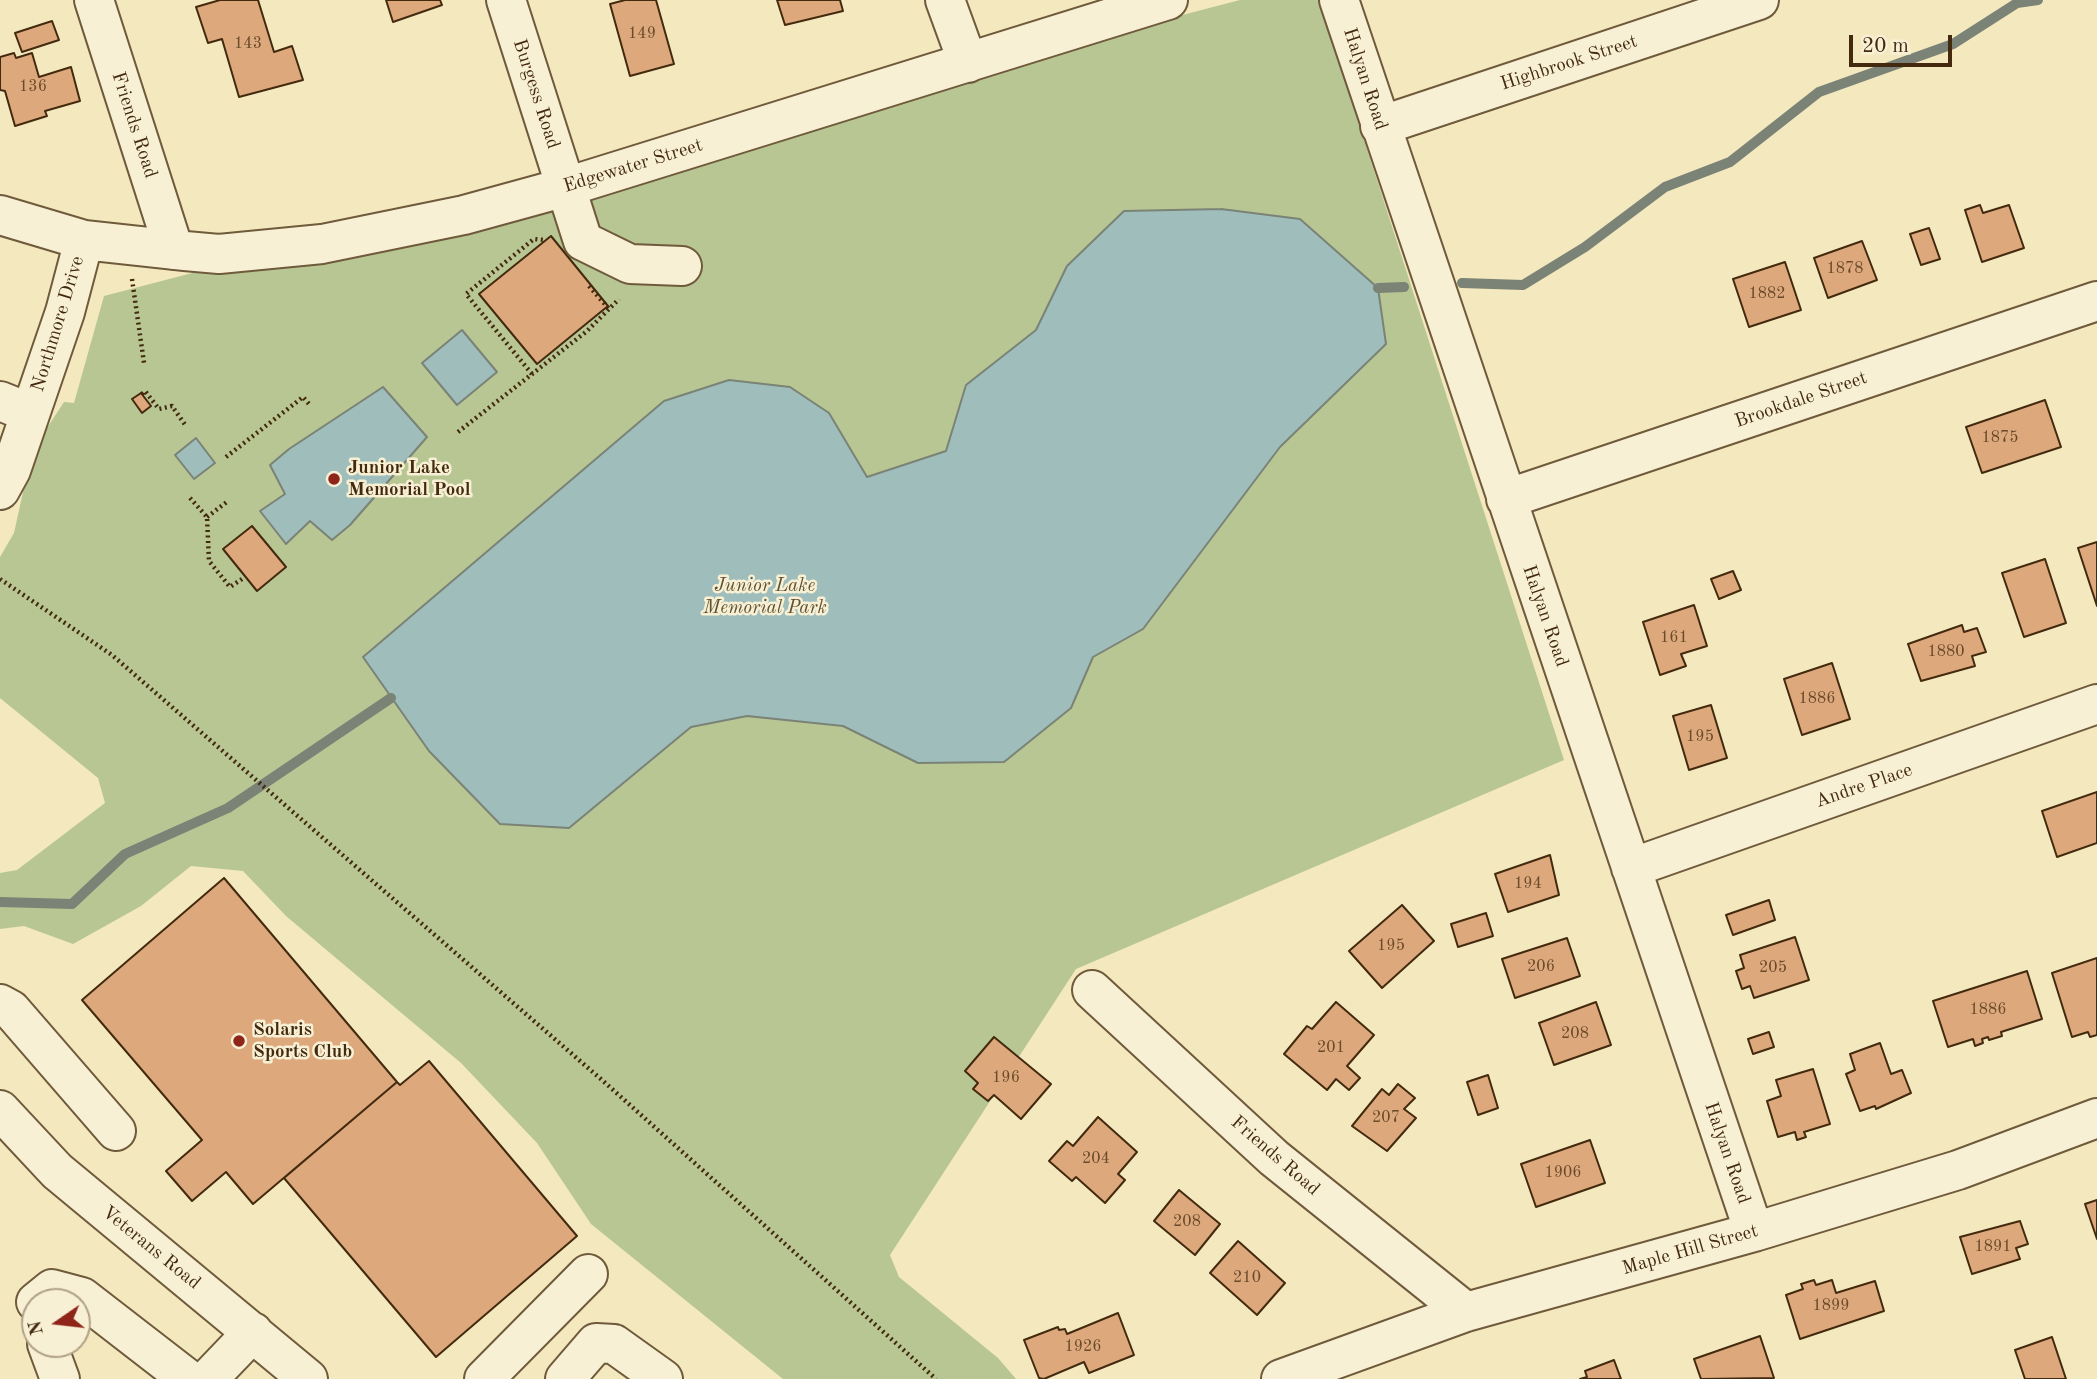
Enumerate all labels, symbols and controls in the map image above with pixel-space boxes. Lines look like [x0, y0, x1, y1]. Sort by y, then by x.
scale bar [1852, 21, 1955, 65]
house number: 149 [628, 24, 656, 44]
street label: Halyan Road [1338, 25, 1392, 133]
street label: Highbrook Street [1498, 30, 1640, 96]
house number: 143 [234, 34, 262, 54]
street label: Burgess Road [508, 36, 564, 152]
text: 20 m [1862, 36, 1909, 57]
street label: Friends Road [106, 69, 162, 181]
house number: 136 [19, 77, 47, 97]
street label: Edgewater Street [561, 134, 705, 198]
street label: Northmore Drive [27, 253, 89, 395]
house number: 1878 [1826, 259, 1864, 279]
house number: 1882 [1748, 284, 1786, 304]
street label: Brookdale Street [1732, 367, 1870, 433]
house number: 1875 [1981, 428, 2019, 448]
place label: Junior Lake Memorial Pool [348, 457, 471, 501]
marker: Junior Lake Memorial Pool [326, 471, 342, 487]
street label: Halyan Road [1517, 562, 1573, 670]
park label: Junior Lake Memorial Park [703, 575, 827, 619]
house number: 161 [1660, 628, 1688, 648]
house number: 1880 [1927, 642, 1965, 662]
house number: 1886 [1798, 689, 1836, 709]
house number: 195 [1686, 727, 1714, 747]
street label: Andre Place [1813, 759, 1915, 813]
house number: 194 [1514, 874, 1542, 894]
house number: 195 [1377, 936, 1405, 956]
house number: 206 [1527, 957, 1555, 977]
house number: 205 [1759, 958, 1787, 978]
house number: 1886 [1969, 1000, 2007, 1020]
place label: Solaris Sports Club [253, 1019, 352, 1063]
house number: 208 [1561, 1024, 1589, 1044]
marker: Solaris Sports Club [231, 1033, 247, 1049]
house number: 201 [1317, 1038, 1345, 1058]
house number: 196 [992, 1068, 1020, 1088]
street label: Halyan Road [1699, 1099, 1755, 1207]
house number: 207 [1372, 1108, 1400, 1128]
street label: Friends Road [1226, 1111, 1324, 1201]
house number: 204 [1082, 1149, 1110, 1169]
house number: 1906 [1544, 1163, 1582, 1183]
street label: Veterans Road [97, 1201, 205, 1295]
house number: 208 [1173, 1212, 1201, 1232]
street label: Maple Hill Street [1619, 1220, 1761, 1280]
house number: 1891 [1974, 1237, 2012, 1257]
house number: 210 [1233, 1268, 1261, 1288]
north arrow [21, 1288, 91, 1358]
house number: 1899 [1812, 1296, 1850, 1316]
text: N [26, 1318, 48, 1337]
house number: 1926 [1064, 1337, 1102, 1357]

